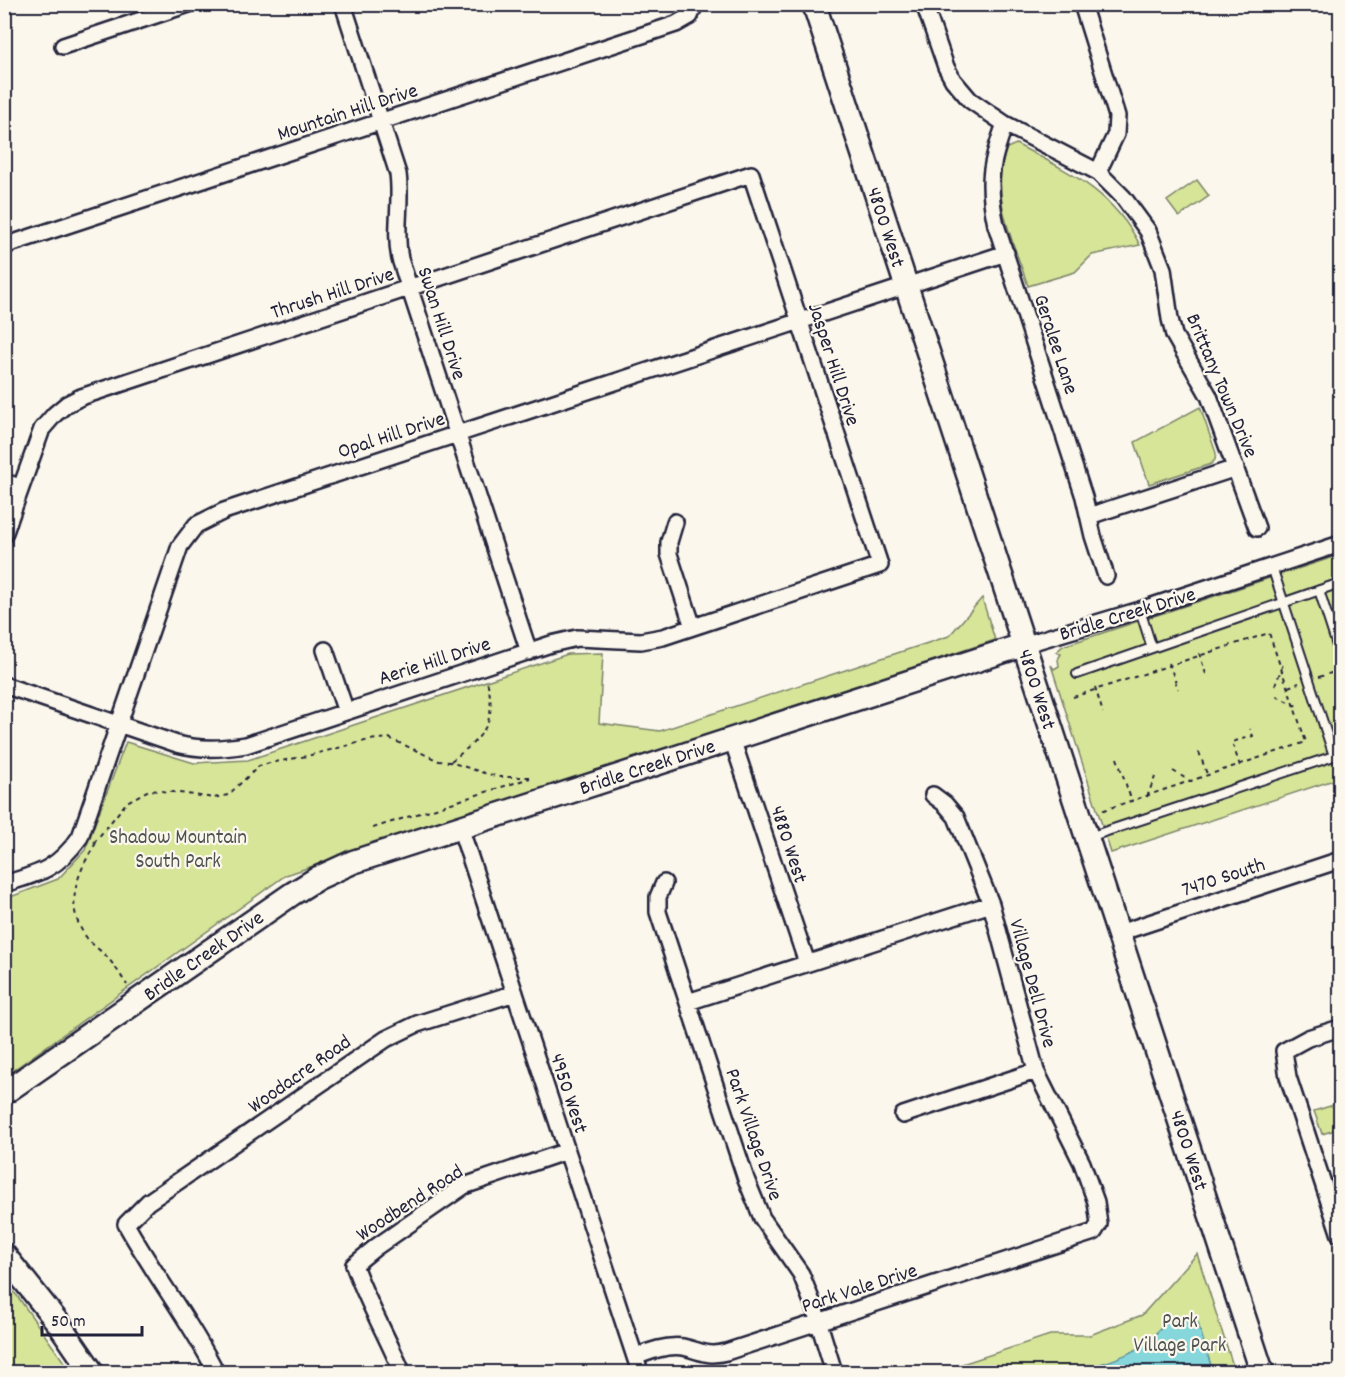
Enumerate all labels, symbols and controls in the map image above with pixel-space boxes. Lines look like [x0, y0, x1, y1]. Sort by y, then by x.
street label: Mountain Hill Drive [274, 77, 422, 151]
street label: 4800 West [857, 184, 911, 272]
street label: Thrush Hill Drive [267, 261, 398, 329]
street label: Swan Hill Drive [408, 264, 472, 384]
street label: Geralee Lane [1024, 291, 1084, 399]
street label: Jasper Hill Drive [798, 300, 866, 430]
street label: Brittany Town Drive [1176, 309, 1264, 463]
street label: Opal Hill Drive [334, 405, 449, 468]
street label: Bridle Creek Drive [1056, 581, 1200, 651]
street label: Aerie Hill Drive [375, 631, 495, 695]
street label: 4800 West [1008, 646, 1062, 734]
street label: Bridle Creek Drive [576, 733, 720, 805]
street label: 4880 West [761, 802, 814, 888]
park label: Shadow Mountain South Park [109, 824, 247, 878]
street label: 7470 South [1178, 851, 1270, 906]
street label: Bridle Creek Drive [138, 905, 271, 1010]
street label: Village Dell Drive [999, 916, 1063, 1052]
street label: Woodacre Road [243, 1029, 358, 1122]
street label: 4950 West [540, 1050, 594, 1138]
street label: Park Village Drive [715, 1065, 789, 1205]
street label: 4800 West [1160, 1107, 1214, 1195]
street label: Woodbend Road [351, 1159, 470, 1250]
street label: Park Vale Drive [798, 1257, 922, 1323]
scale bar [42, 1299, 142, 1337]
park label: Park Village Park [1134, 1308, 1226, 1362]
text: 50 m [51, 1310, 86, 1335]

